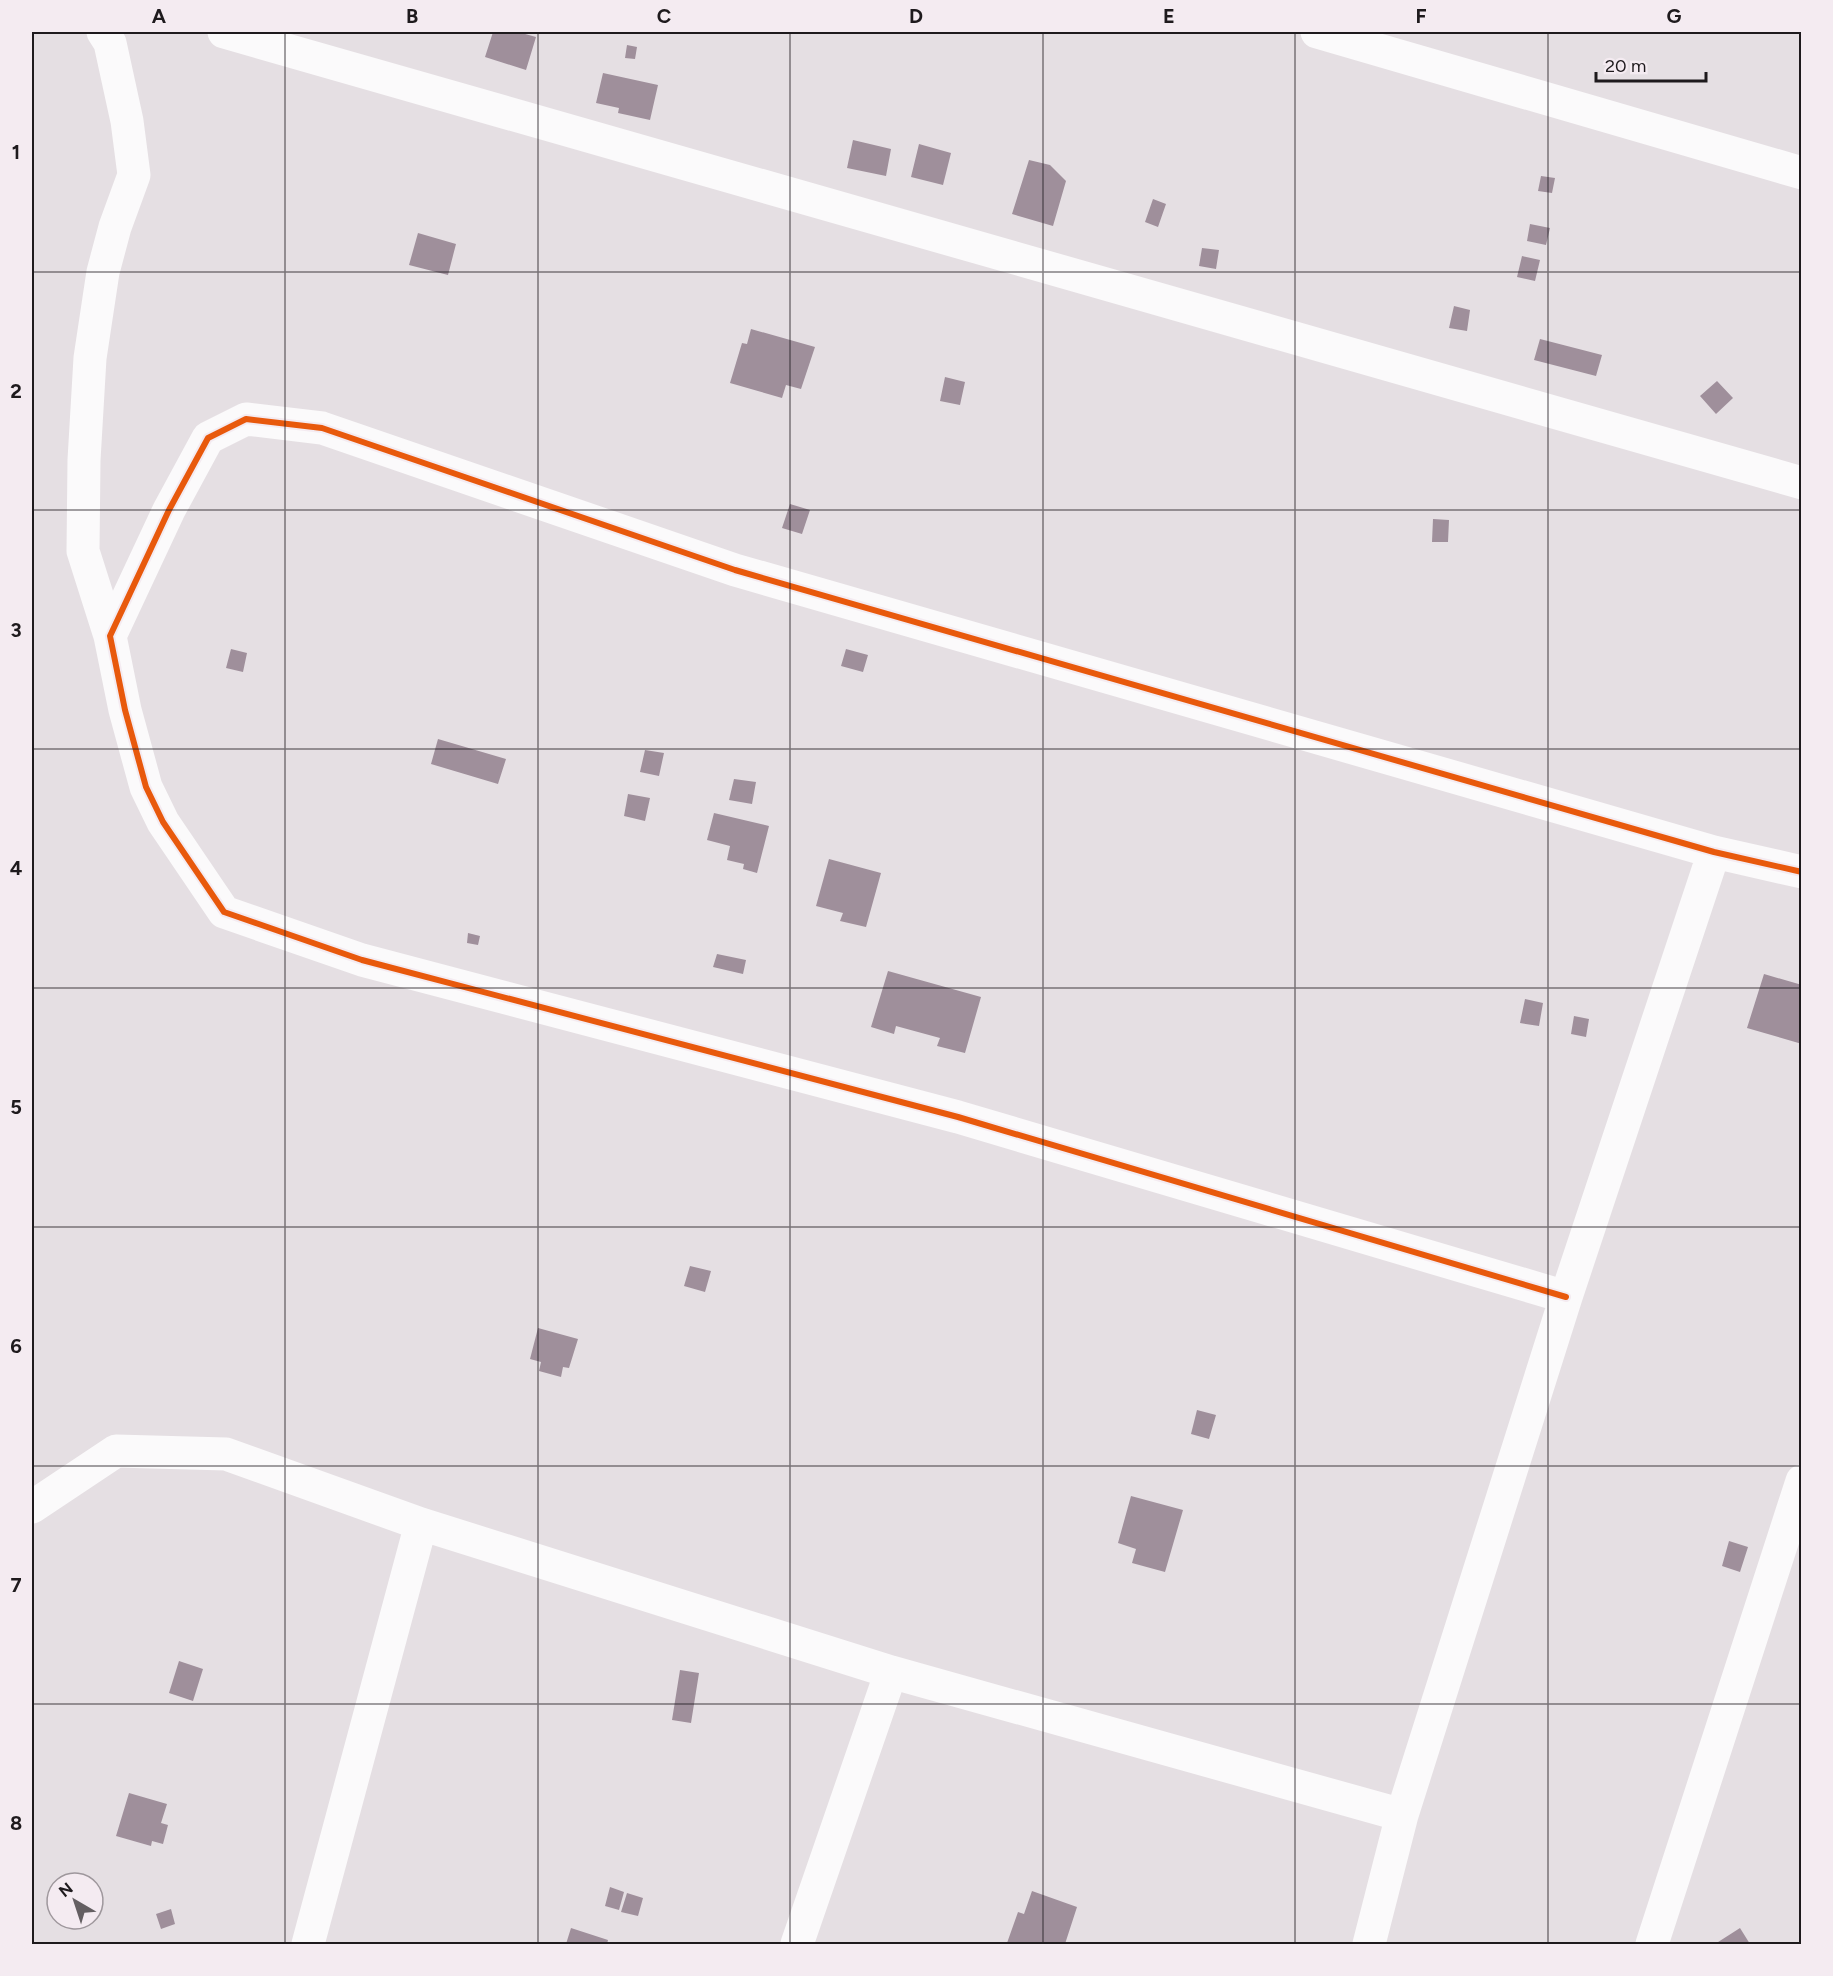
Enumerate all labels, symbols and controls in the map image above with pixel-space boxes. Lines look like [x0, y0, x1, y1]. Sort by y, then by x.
text: A [152, 4, 167, 28]
text: B [406, 4, 418, 28]
text: C [657, 4, 671, 28]
text: D [909, 4, 923, 28]
text: E [1163, 4, 1175, 28]
text: F [1415, 4, 1427, 28]
text: G [1667, 4, 1682, 28]
scale bar [1596, 45, 1706, 83]
text: 20 m [1605, 55, 1646, 77]
text: 1 [12, 140, 20, 164]
text: 2 [10, 379, 22, 403]
text: 3 [10, 618, 22, 642]
text: 4 [10, 856, 23, 880]
text: 5 [10, 1095, 22, 1119]
text: 6 [10, 1334, 22, 1358]
text: 7 [10, 1573, 22, 1597]
text: 8 [10, 1811, 22, 1835]
north arrow [45, 1871, 105, 1931]
text: N [55, 1878, 77, 1901]

